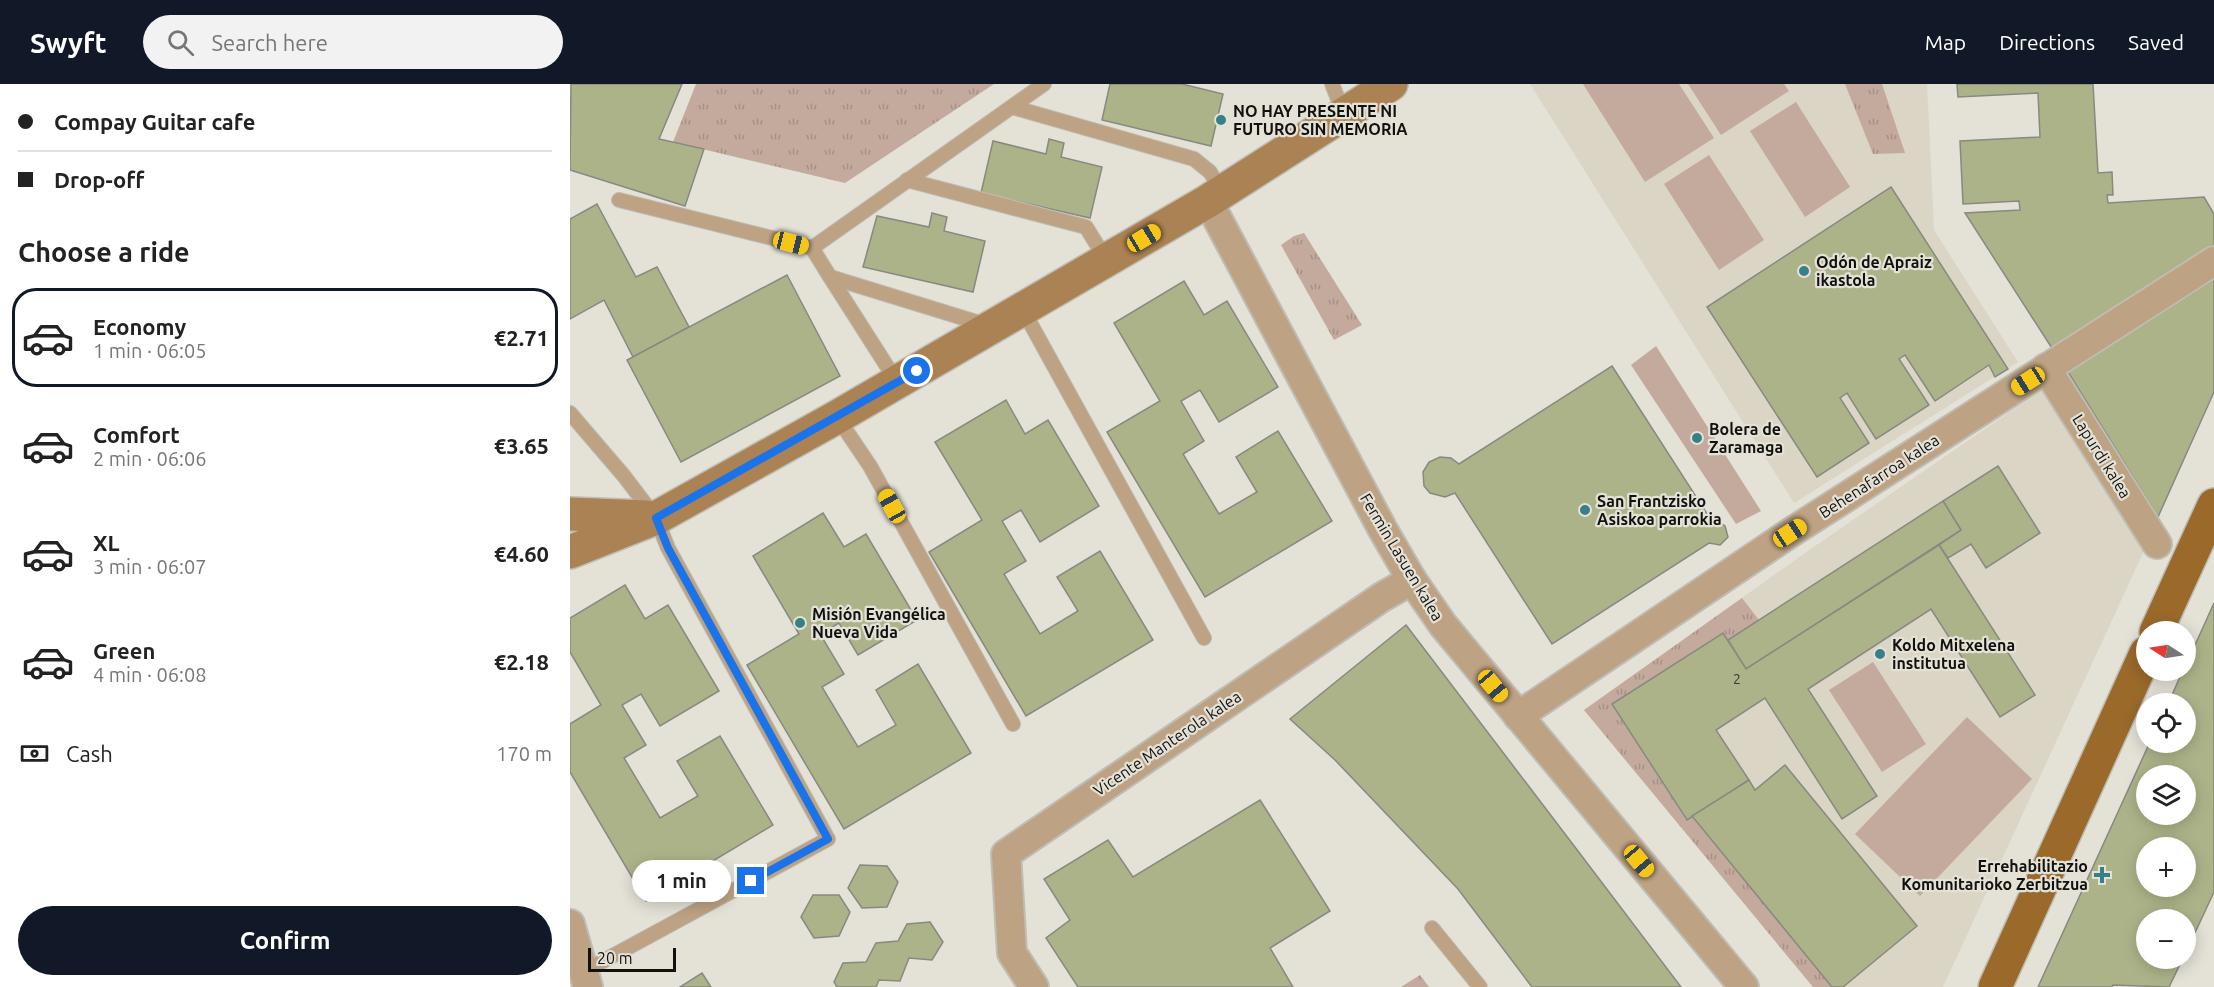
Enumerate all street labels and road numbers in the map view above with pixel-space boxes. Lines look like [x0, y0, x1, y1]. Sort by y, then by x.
street label: Lapurdi kalea [2069, 411, 2135, 501]
street label: Behenafarroa kalea [1816, 430, 1942, 522]
street label: Fermin Lasuen kalea [1357, 490, 1447, 624]
street label: Vicente Manterola kalea [1090, 687, 1244, 799]

